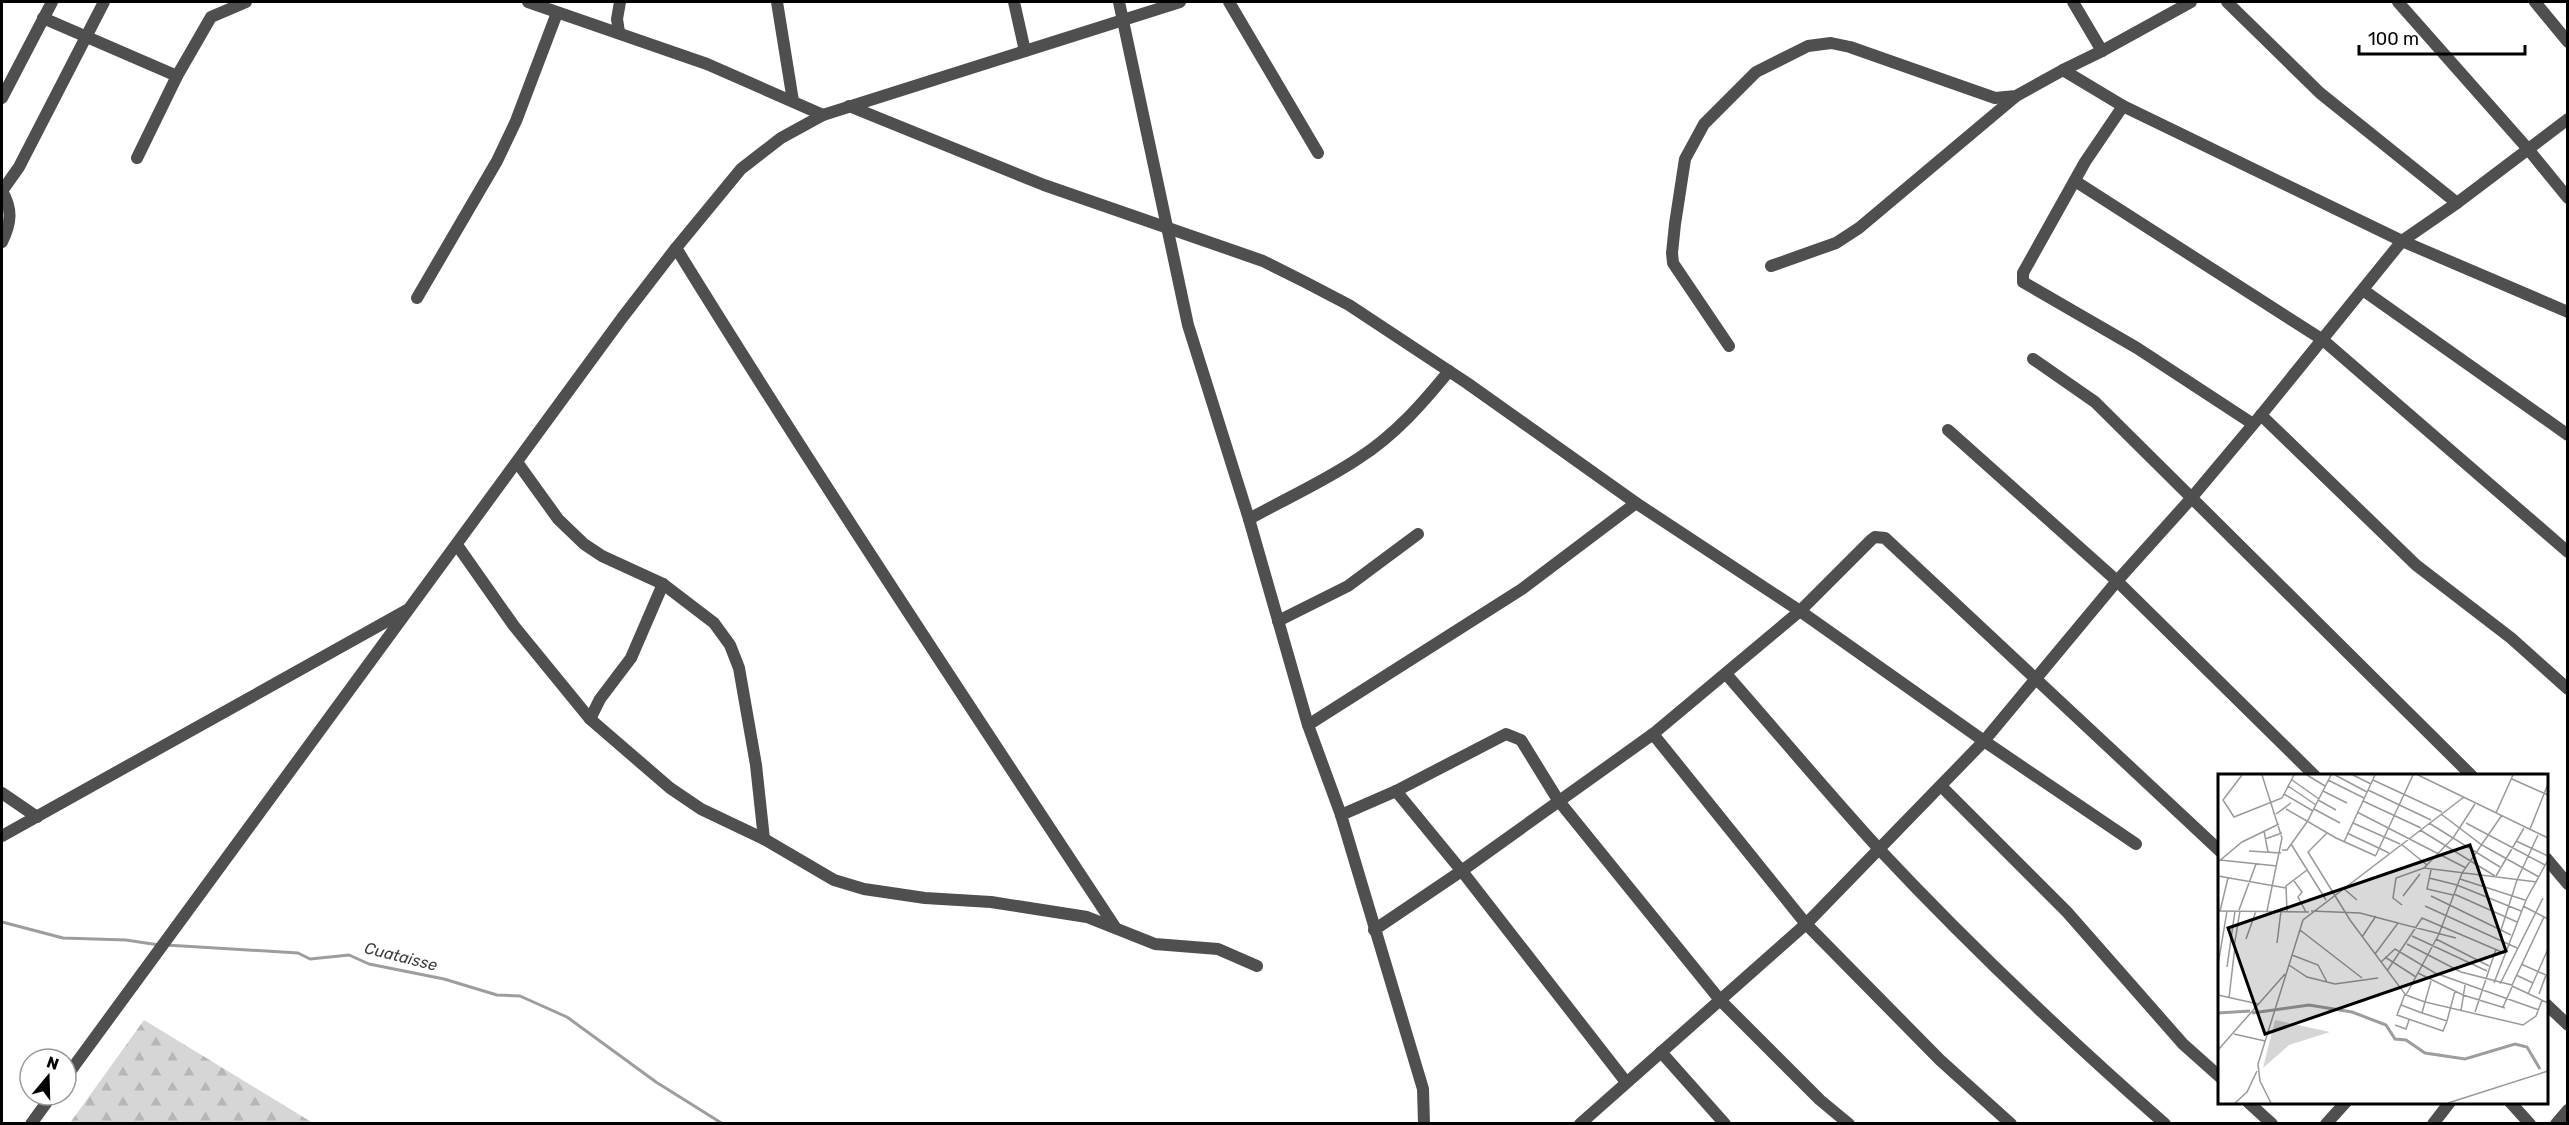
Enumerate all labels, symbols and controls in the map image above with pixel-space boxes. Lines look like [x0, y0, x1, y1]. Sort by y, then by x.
scale bar [2359, 18, 2526, 56]
text: 100 m [2368, 28, 2419, 50]
inset map [2218, 774, 2548, 1104]
water label: Cuataisse [363, 938, 439, 975]
north arrow [18, 1047, 78, 1107]
text: N [44, 1052, 61, 1074]

